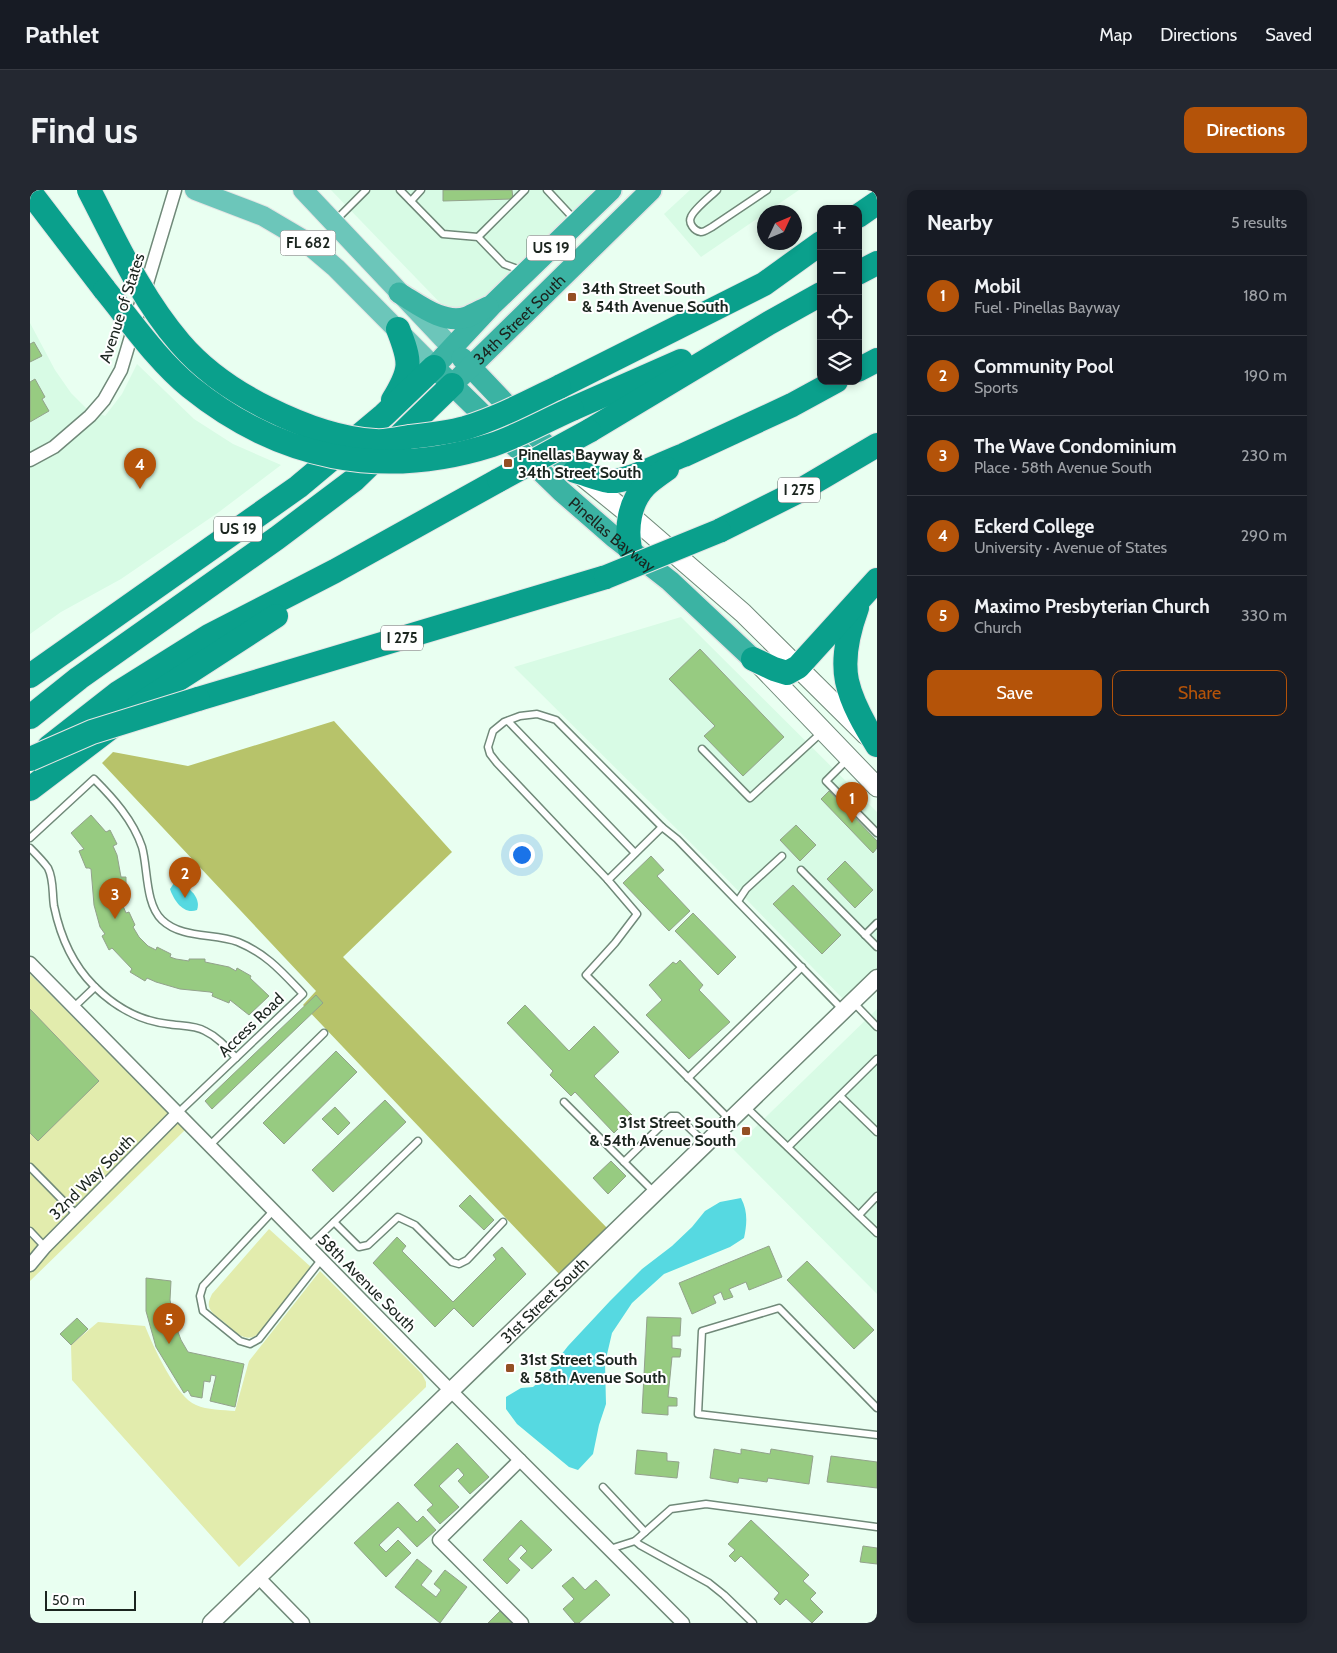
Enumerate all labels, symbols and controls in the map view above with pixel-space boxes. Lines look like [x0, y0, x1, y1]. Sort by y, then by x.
text: Pathlet [25, 20, 99, 49]
text: Map [1099, 24, 1132, 46]
text: Directions [1160, 24, 1237, 46]
text: Saved [1265, 24, 1312, 46]
button: Directions [1184, 107, 1307, 153]
text: Find us [30, 109, 138, 152]
north arrow [757, 205, 802, 250]
map controls [817, 205, 862, 385]
button: + [817, 205, 862, 250]
text: Nearby [927, 210, 993, 235]
text: 5 results [1231, 213, 1287, 232]
road number: FL 682 [280, 230, 336, 256]
road number: US 19 [527, 236, 575, 260]
street label: Avenue of States [95, 250, 149, 365]
button: − [817, 250, 862, 295]
street label: 34th Street South [469, 270, 569, 368]
text: Mobil [974, 275, 1021, 298]
place label: 34th Street South & 54th Avenue South [582, 279, 729, 316]
text: 1 [940, 286, 946, 305]
text: 180 m [1243, 286, 1287, 305]
marker: 34th Street South & 54th Avenue South [566, 291, 578, 303]
button: locate [817, 295, 862, 340]
text: Fuel · Pinellas Bayway [974, 298, 1120, 317]
button: layers [817, 340, 862, 385]
text: Community Pool [974, 355, 1113, 378]
text: 2 [939, 366, 947, 385]
text: 190 m [1244, 366, 1287, 385]
text: Sports [974, 378, 1018, 397]
text: The Wave Condominium [974, 435, 1177, 458]
place label: Pinellas Bayway & 34th Street South [518, 445, 643, 482]
text: 3 [939, 446, 947, 465]
text: 230 m [1241, 446, 1287, 465]
pin: 4 [124, 448, 156, 489]
marker: Pinellas Bayway & 34th Street South [502, 457, 514, 469]
text: Place · 58th Avenue South [974, 458, 1152, 477]
road number: I 275 [778, 478, 820, 502]
street label: Pinellas Bayway [565, 493, 660, 576]
text: Eckerd College [974, 515, 1094, 538]
road number: US 19 [214, 516, 262, 542]
text: 4 [938, 526, 948, 545]
text: 290 m [1241, 526, 1287, 545]
text: University · Avenue of States [974, 538, 1167, 557]
text: Maximo Presbyterian Church [974, 595, 1210, 618]
text: 5 [939, 606, 947, 625]
text: 330 m [1241, 606, 1287, 625]
text: Church [974, 618, 1022, 637]
road number: I 275 [381, 626, 423, 650]
button: Save [927, 670, 1102, 716]
button: Share [1112, 670, 1287, 716]
pin: 1 [836, 782, 868, 823]
your location [509, 842, 535, 868]
pin: 2 [169, 857, 201, 898]
pin: 3 [99, 878, 131, 919]
street label: Access Road [214, 989, 288, 1061]
place label: 31st Street South & 54th Avenue South [589, 1113, 736, 1150]
marker: 31st Street South & 54th Avenue South [740, 1125, 752, 1137]
street label: 32nd Way South [45, 1130, 139, 1224]
street label: 58th Avenue South [314, 1230, 420, 1336]
street label: 31st Street South [496, 1253, 592, 1347]
pin: 5 [153, 1303, 185, 1344]
place label: 31st Street South & 58th Avenue South [520, 1350, 666, 1387]
marker: 31st Street South & 58th Avenue South [504, 1362, 516, 1374]
scale bar [45, 1588, 136, 1611]
text: 50 m [52, 1591, 85, 1609]

